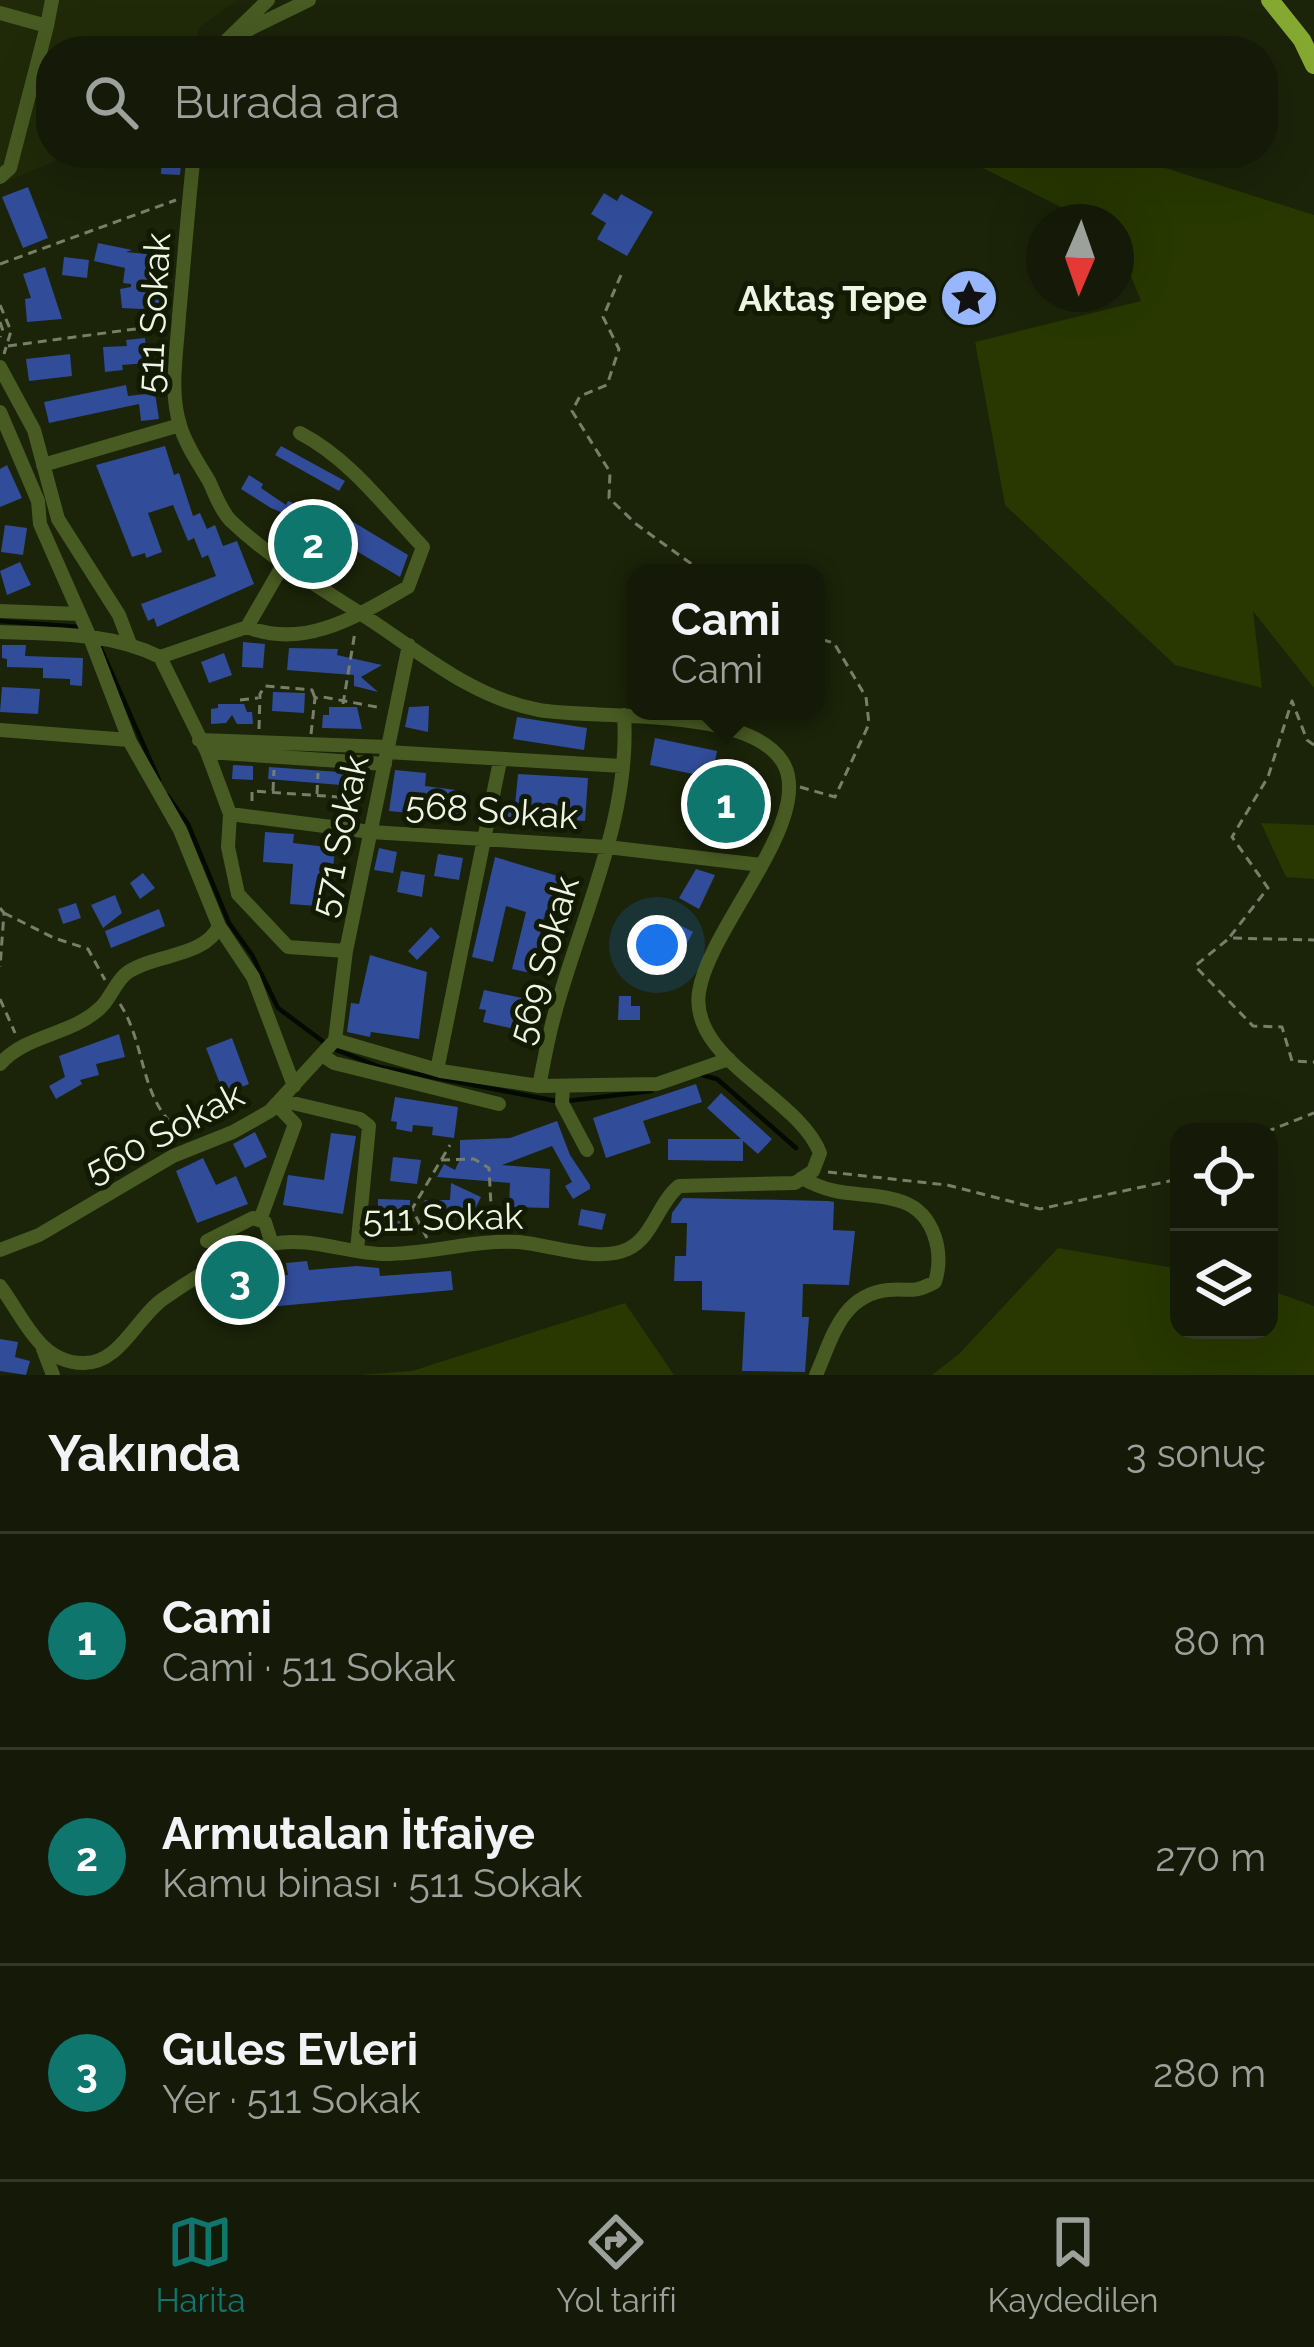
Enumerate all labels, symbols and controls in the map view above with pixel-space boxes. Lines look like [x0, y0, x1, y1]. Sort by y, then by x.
search box [36, 36, 1278, 168]
icon: search [78, 69, 144, 135]
text: Burada ara [174, 76, 400, 129]
north arrow [1026, 204, 1134, 312]
street label: 511 Sokak [128, 232, 178, 394]
place icon: Aktaş Tepe [938, 267, 1000, 329]
place label: Aktaş Tepe [738, 277, 927, 319]
pin: 2 [274, 499, 352, 589]
popup [627, 564, 825, 720]
text: Cami [671, 593, 781, 646]
text: Cami [671, 646, 763, 692]
street label: 571 Sokak [301, 751, 377, 921]
pin: 1 [687, 759, 765, 849]
street label: 568 Sokak [404, 783, 580, 837]
street label: 569 Sokak [499, 871, 587, 1049]
your location [627, 915, 687, 975]
street label: 560 Sokak [78, 1073, 250, 1191]
map controls [1170, 1123, 1278, 1339]
button: locate [1170, 1123, 1278, 1231]
street label: 511 Sokak [362, 1195, 524, 1239]
button: layers [1170, 1231, 1278, 1339]
pin: 3 [201, 1235, 279, 1325]
text: Yakında [48, 1423, 241, 1483]
text: 3 sonuç [1126, 1430, 1266, 1476]
text: Cami [162, 1591, 272, 1644]
text: 1 [77, 1618, 97, 1664]
text: 80 m [1173, 1618, 1266, 1664]
text: Cami · 511 Sokak [162, 1644, 456, 1690]
text: Armutalan İtfaiye [162, 1807, 535, 1860]
text: 2 [76, 1834, 98, 1880]
text: 270 m [1155, 1834, 1266, 1880]
text: Kamu binası · 511 Sokak [162, 1860, 582, 1906]
text: Gules Evleri [162, 2023, 418, 2076]
text: 3 [76, 2050, 98, 2096]
text: 280 m [1153, 2050, 1266, 2096]
text: Yer · 511 Sokak [162, 2076, 421, 2122]
tab: Harita [155, 2209, 245, 2320]
tab: Yol tarifi [556, 2209, 677, 2320]
tab: Kaydedilen [987, 2209, 1159, 2320]

